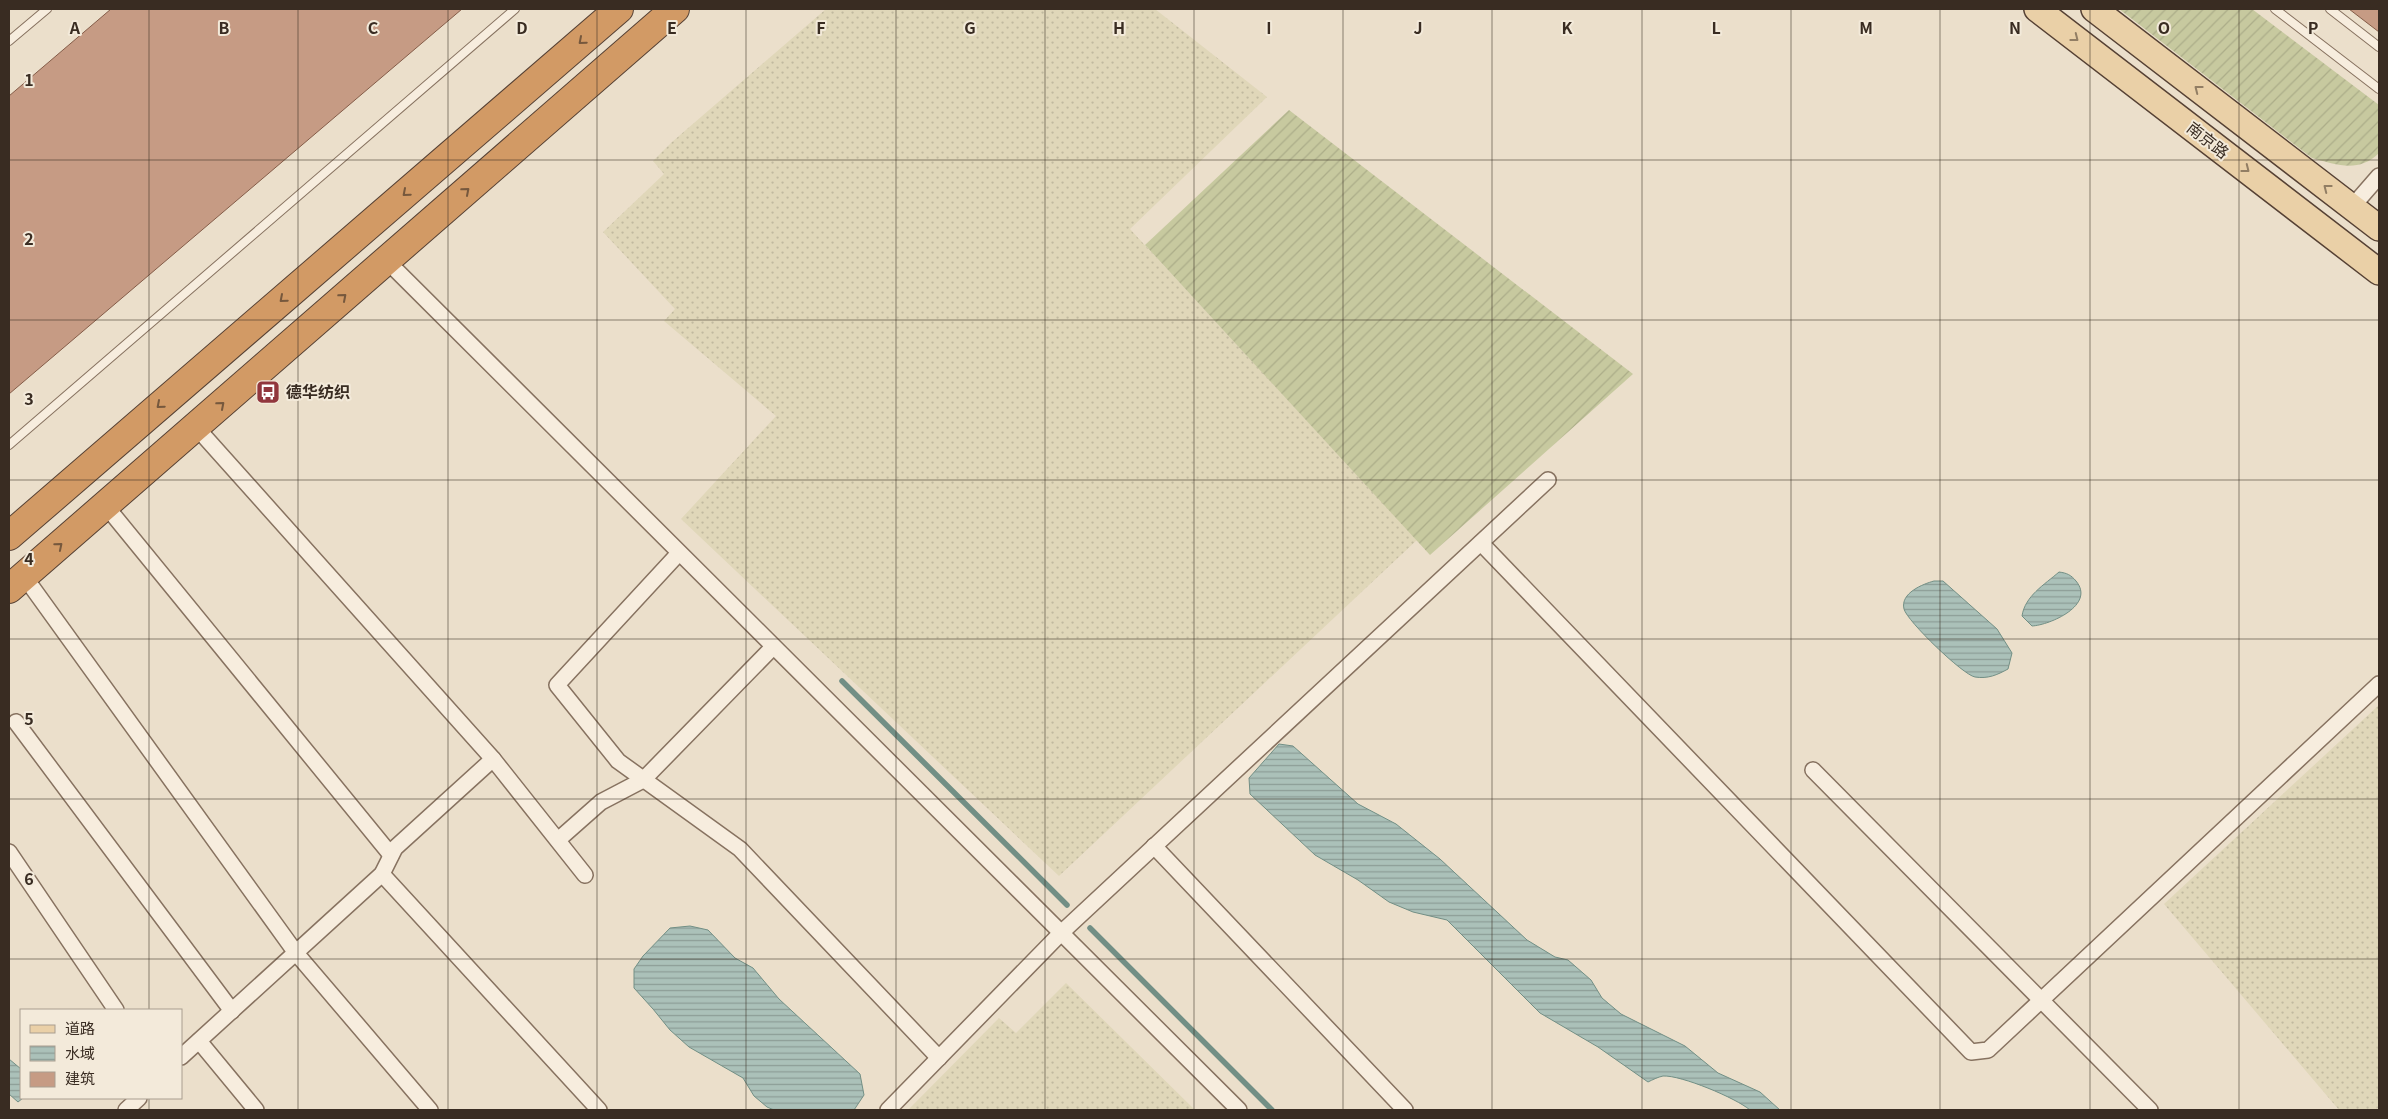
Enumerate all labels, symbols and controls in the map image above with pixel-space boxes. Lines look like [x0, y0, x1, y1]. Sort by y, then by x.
text: A [69, 15, 81, 39]
text: B [219, 15, 230, 39]
text: C [368, 15, 379, 39]
text: D [516, 15, 528, 39]
text: E [667, 15, 677, 39]
text: F [816, 15, 826, 39]
text: G [964, 15, 976, 39]
text: H [1113, 15, 1125, 39]
text: I [1266, 15, 1272, 39]
text: J [1413, 15, 1423, 39]
text: K [1562, 15, 1574, 39]
text: L [1711, 15, 1721, 39]
text: M [1859, 15, 1873, 39]
text: N [2009, 15, 2021, 39]
text: O [2158, 15, 2170, 39]
text: P [2308, 15, 2318, 39]
one-way arrow [2069, 33, 2078, 41]
one-way arrow [578, 35, 587, 44]
text: 1 [24, 67, 34, 91]
one-way arrow [2195, 86, 2204, 94]
street label: 南京路 [2182, 115, 2235, 163]
one-way arrow [2240, 164, 2249, 172]
one-way arrow [2324, 185, 2333, 193]
one-way arrow [403, 187, 412, 195]
one-way arrow [460, 187, 469, 196]
text: 2 [24, 226, 34, 250]
one-way arrow [280, 293, 289, 302]
one-way arrow [338, 294, 347, 303]
bus stop icon: 德华纺织 [255, 379, 281, 405]
place label: 德华纺织 [286, 379, 350, 403]
text: 3 [24, 386, 34, 410]
one-way arrow [157, 400, 166, 409]
one-way arrow [216, 402, 225, 411]
one-way arrow [53, 543, 62, 552]
text: 4 [24, 546, 34, 570]
text: 5 [24, 706, 34, 730]
text: 6 [24, 866, 34, 890]
legend [20, 1009, 182, 1099]
text: 道路 [65, 1017, 95, 1038]
text: 水域 [65, 1042, 95, 1063]
text: 建筑 [65, 1067, 95, 1088]

